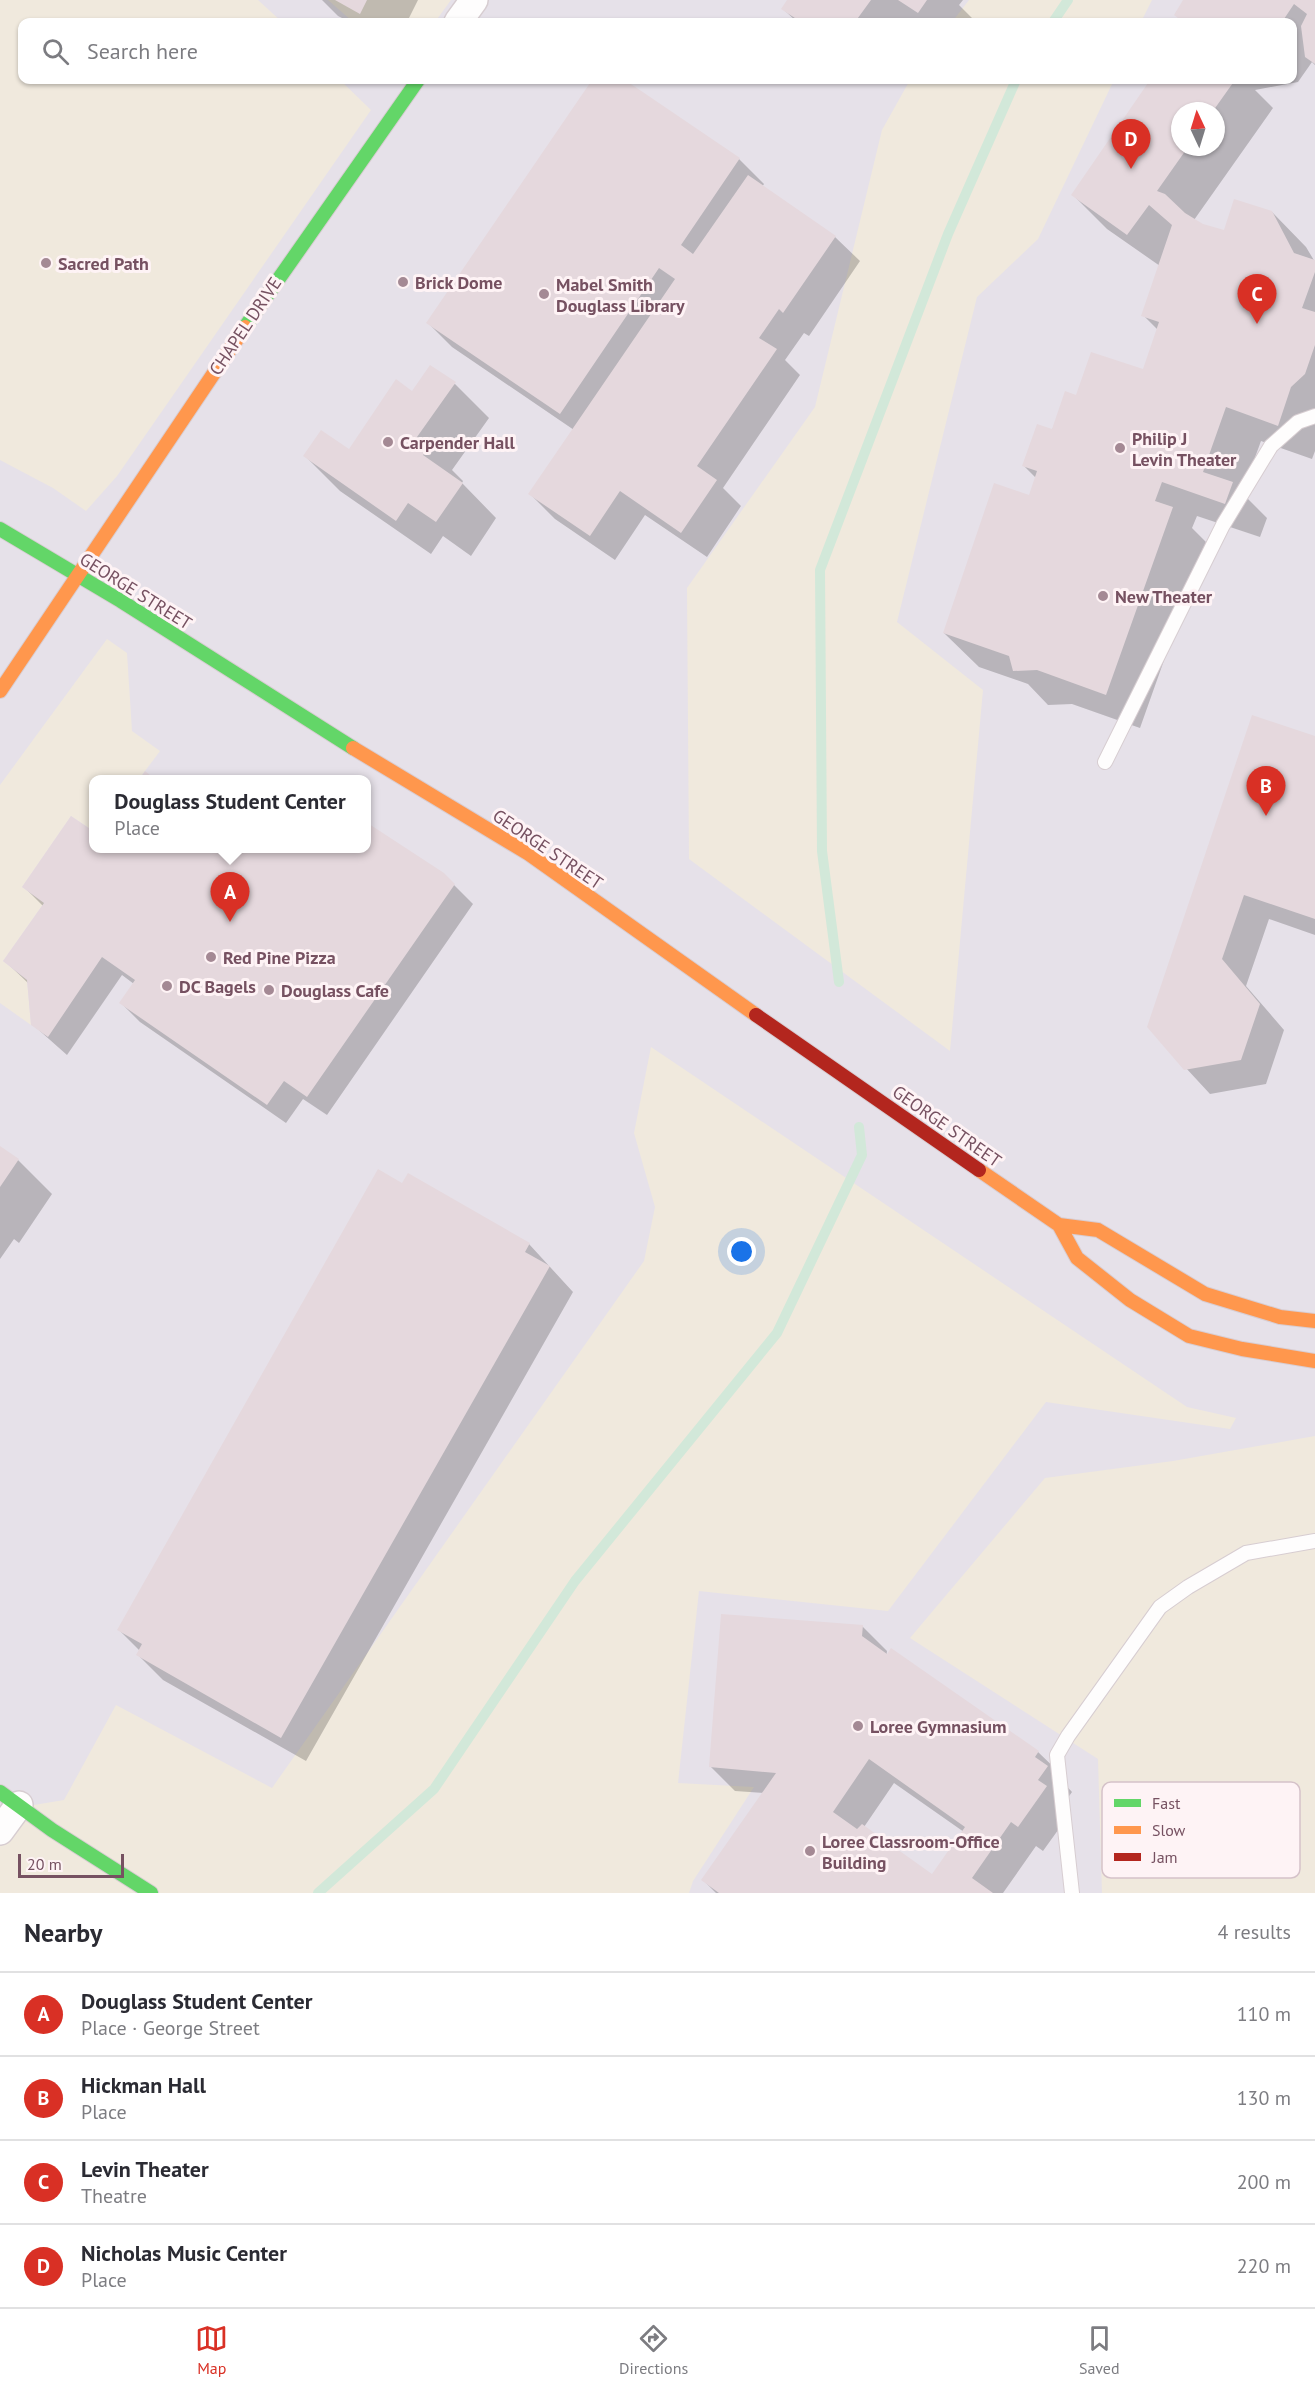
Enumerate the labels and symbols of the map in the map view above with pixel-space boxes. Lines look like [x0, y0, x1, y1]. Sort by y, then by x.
north arrow [1171, 102, 1225, 156]
pin: D [1112, 120, 1150, 169]
place label: Sacred Path [58, 252, 149, 275]
marker: Sacred Path [39, 256, 53, 270]
place label: Brick Dome [415, 271, 502, 294]
street label: CHAPEL DRIVE [204, 272, 286, 380]
place label: Mabel Smith Douglass Library [556, 273, 685, 317]
pin: C [1238, 274, 1276, 324]
marker: Brick Dome [396, 275, 410, 289]
marker: Mabel Smith Douglass Library [537, 287, 551, 301]
place label: Philip J Levin Theater [1132, 427, 1237, 471]
place label: Carpender Hall [400, 431, 515, 454]
marker: Carpender Hall [381, 435, 395, 449]
marker: Philip J Levin Theater [1113, 441, 1127, 455]
street label: GEORGE STREET [76, 547, 196, 635]
place label: New Theater [1115, 585, 1213, 608]
marker: New Theater [1096, 589, 1110, 603]
pin: B [1246, 766, 1286, 816]
street label: GEORGE STREET [489, 804, 607, 894]
pin: A [210, 872, 250, 922]
place label: Red Pine Pizza [223, 946, 336, 969]
marker: Red Pine Pizza [204, 950, 218, 964]
place label: DC Bagels [179, 975, 256, 998]
marker: DC Bagels [160, 979, 174, 993]
place label: Douglass Cafe [281, 979, 389, 1002]
marker: Douglass Cafe [262, 983, 276, 997]
street label: GEORGE STREET [888, 1080, 1006, 1172]
your location [727, 1237, 756, 1266]
place label: Loree Gymnasium [870, 1715, 1007, 1738]
marker: Loree Gymnasium [851, 1719, 865, 1733]
legend [1102, 1782, 1300, 1878]
text: Fast [1152, 1793, 1181, 1813]
text: Slow [1152, 1820, 1186, 1840]
place label: Loree Classroom-Office Building [822, 1830, 1000, 1874]
marker: Loree Classroom-Office Building [803, 1844, 817, 1858]
text: Jam [1151, 1847, 1178, 1867]
scale bar [18, 1851, 124, 1878]

